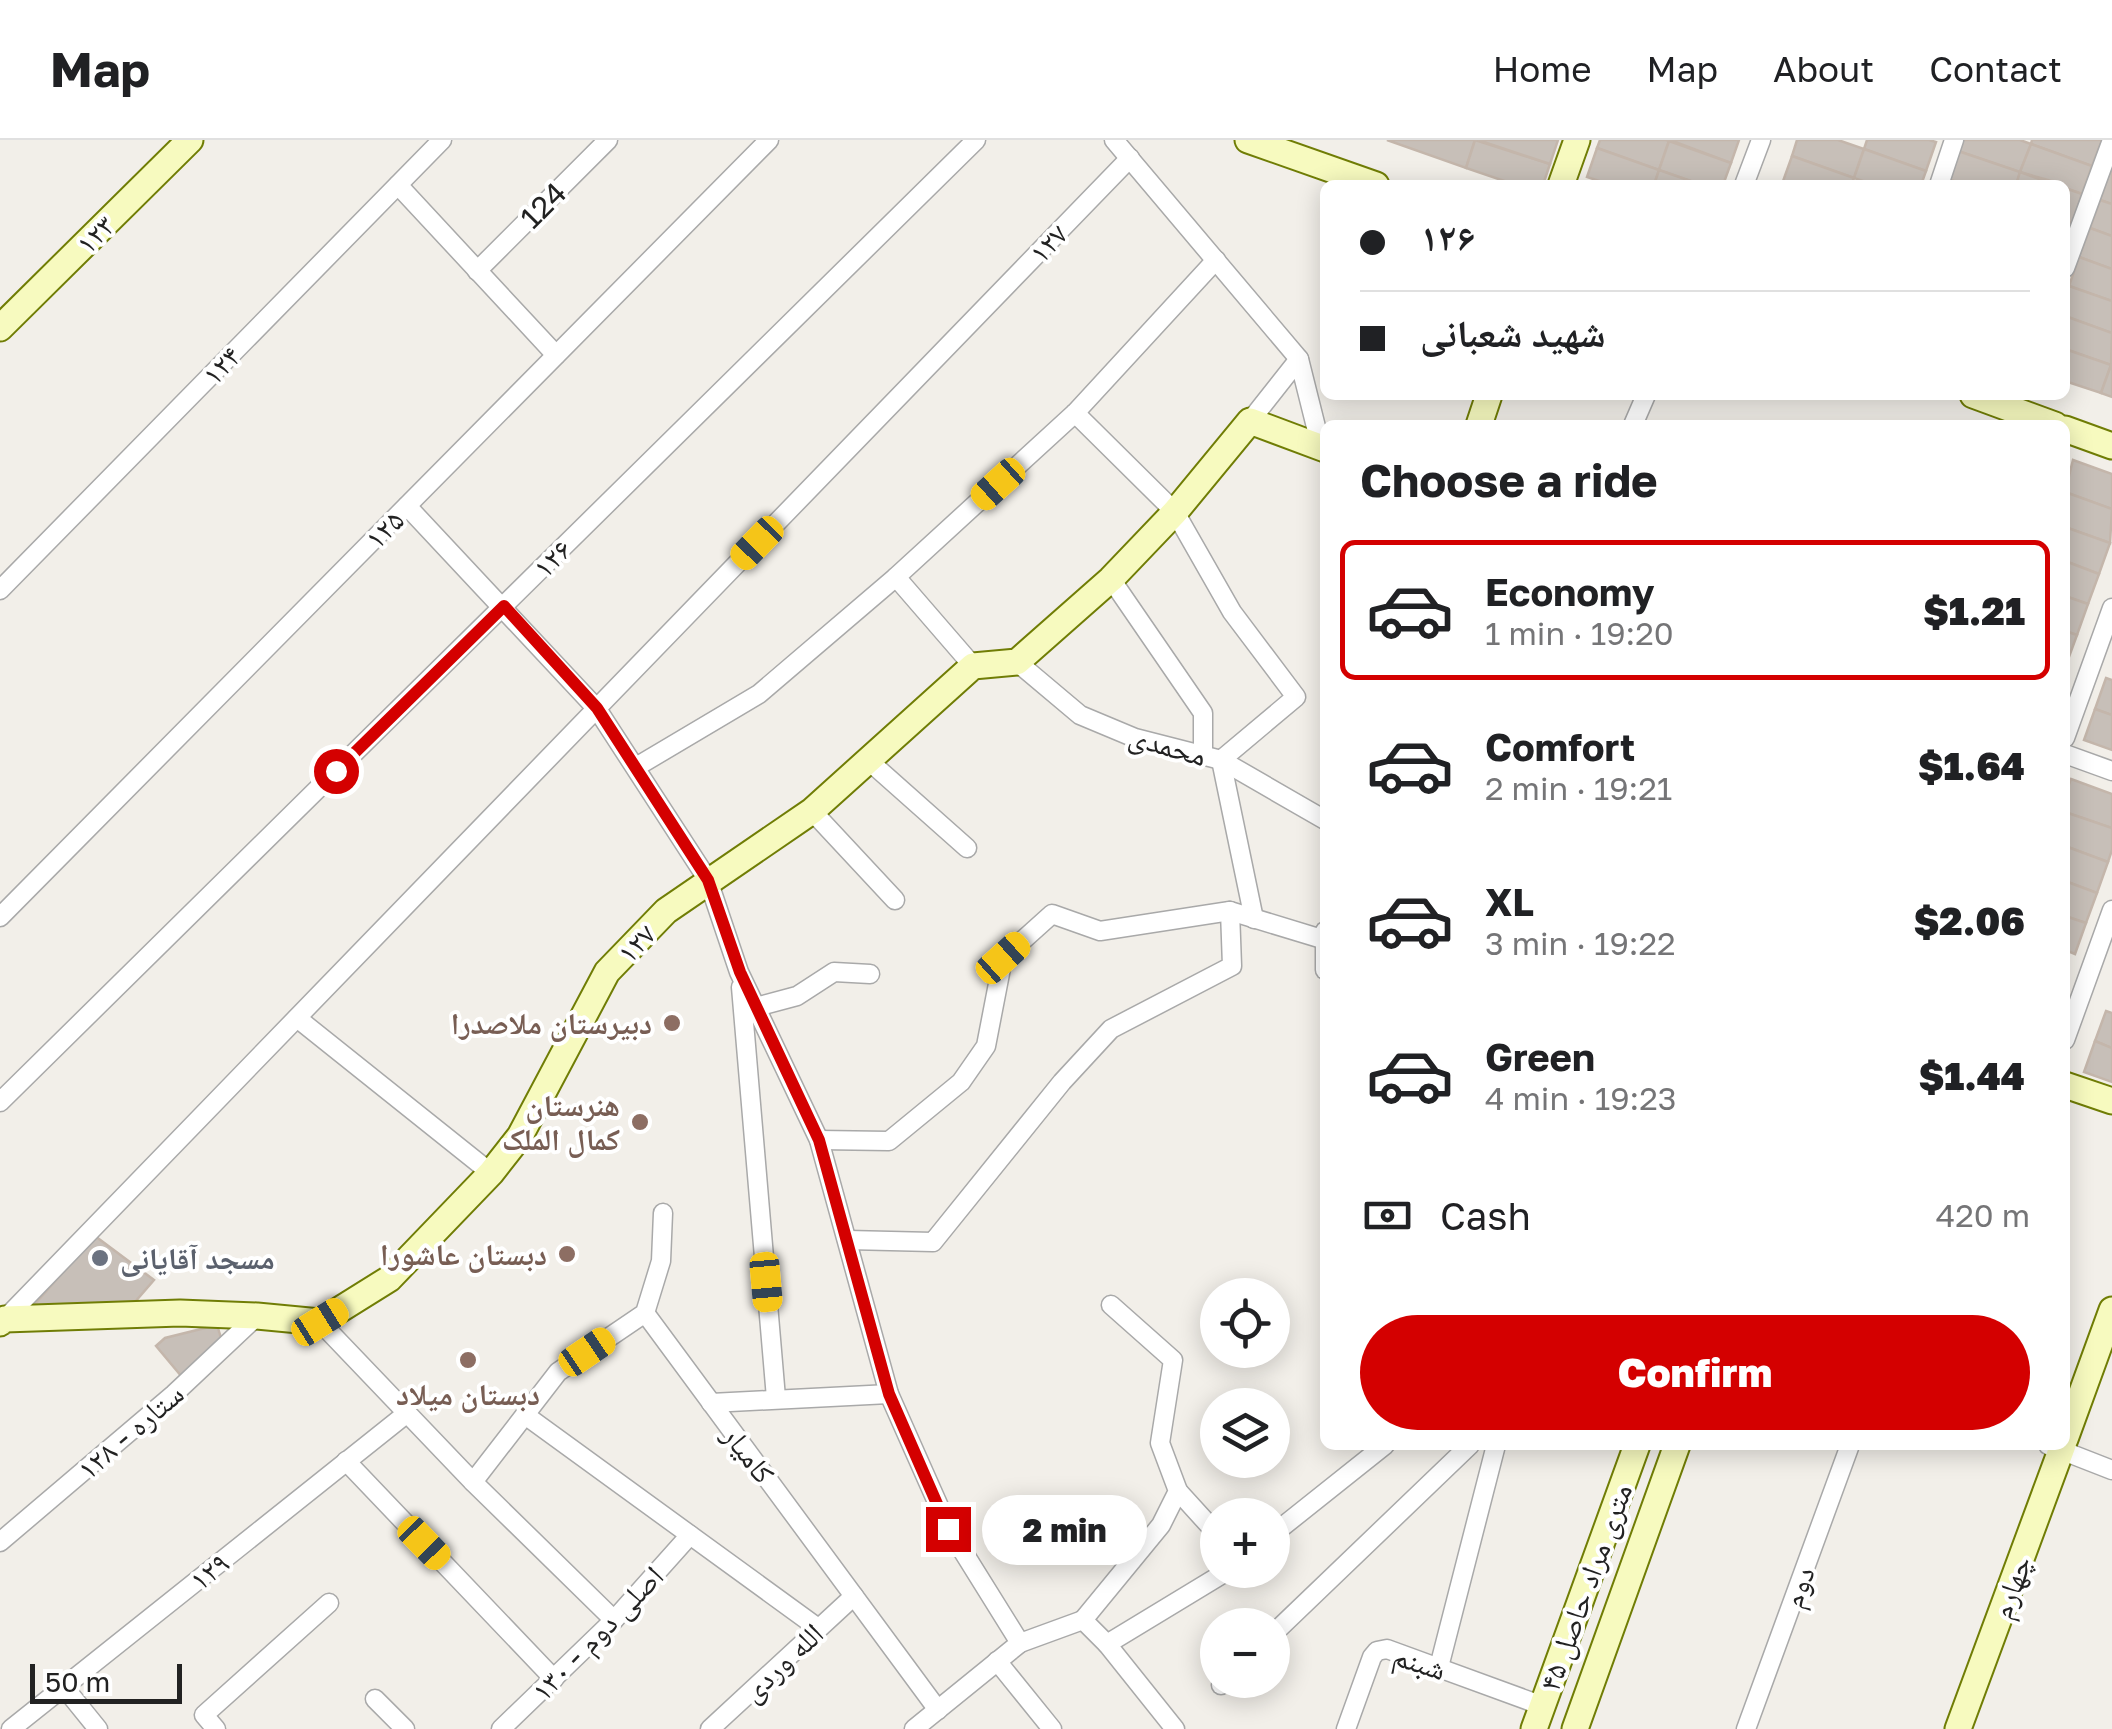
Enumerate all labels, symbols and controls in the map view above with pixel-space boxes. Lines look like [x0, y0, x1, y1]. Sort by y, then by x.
text: Map [50, 40, 150, 98]
text: Home [1493, 48, 1592, 90]
text: Map [1647, 48, 1718, 90]
text: About [1773, 48, 1874, 90]
text: Contact [1929, 48, 2062, 90]
street label: 124 [513, 175, 573, 235]
street label: ۱۲۳ [68, 207, 122, 261]
text: ۱۲۶ [1420, 214, 1476, 259]
street label: ۱۲۷ [1021, 216, 1075, 270]
text: شهید شعبانی [1420, 310, 1606, 355]
street label: ۱۲۴ [194, 338, 248, 392]
car [966, 453, 1030, 515]
text: Choose a ride [1360, 453, 1658, 507]
street label: ۱۲۵ [357, 502, 411, 556]
car [725, 511, 789, 575]
street label: ۱۲۶ [525, 531, 579, 585]
icon: car [1365, 565, 1455, 655]
text: Economy [1485, 569, 1654, 614]
text: $1.21 [1923, 588, 2025, 633]
text: 1 min · 19:20 [1485, 614, 1674, 652]
street label: محمدی [1125, 717, 1211, 774]
icon: car [1365, 720, 1455, 810]
text: Comfort [1485, 724, 1635, 769]
text: $1.64 [1918, 743, 2025, 788]
route start [314, 749, 359, 794]
text: 2 min · 19:21 [1485, 769, 1672, 807]
icon: car [1365, 875, 1455, 965]
text: XL [1485, 879, 1534, 924]
text: $2.06 [1914, 898, 2025, 943]
street label: ۱۲۷ [609, 916, 663, 970]
text: 3 min · 19:22 [1485, 924, 1676, 962]
car [971, 927, 1035, 989]
place label: دبیرستان ملاصدرا [451, 1005, 652, 1042]
marker: دبیرستان ملاصدرا [661, 1012, 683, 1034]
icon: car [1365, 1030, 1455, 1120]
text: Green [1485, 1034, 1595, 1079]
text: $1.44 [1919, 1053, 2025, 1098]
text: 4 min · 19:23 [1485, 1079, 1676, 1117]
place label: هنرستان کمال الملک [502, 1087, 620, 1158]
marker: هنرستان کمال الملک [629, 1111, 651, 1133]
icon: cash [1360, 1188, 1415, 1243]
text: Cash [1440, 1193, 1531, 1238]
text: 420 m [1936, 1196, 2030, 1234]
place label: دبستان عاشورا [380, 1236, 547, 1273]
place label: مسجد آقایانی [120, 1240, 275, 1277]
marker: دبستان عاشورا [556, 1243, 578, 1265]
marker: مسجد آقایانی [89, 1247, 111, 1269]
car [748, 1251, 784, 1313]
map controls [1200, 1278, 1290, 1698]
button: locate [1200, 1278, 1290, 1368]
car [287, 1293, 353, 1351]
button: Confirm [1360, 1315, 2030, 1430]
car [554, 1323, 620, 1381]
marker: دبستان میلاد [457, 1349, 479, 1371]
street label: ۱۲۸ - ستاره [70, 1375, 190, 1487]
place label: دبستان میلاد [396, 1376, 540, 1413]
button: layers [1200, 1388, 1290, 1478]
street label: کامیار [715, 1417, 783, 1490]
street label: ۴۵ متری مراد حاصل [1531, 1478, 1640, 1696]
callout: 2 min [983, 1494, 1148, 1564]
button: + [1200, 1498, 1290, 1588]
route end [926, 1507, 971, 1552]
car [392, 1511, 456, 1575]
text: 2 min [1022, 1511, 1107, 1549]
street label: ۱۲۹ [182, 1544, 236, 1598]
street label: چهارم [1983, 1551, 2041, 1624]
street label: اصلی دوم - ۱۳۰ [524, 1558, 672, 1710]
street label: دوم [1774, 1562, 1824, 1613]
button: − [1200, 1608, 1290, 1698]
street label: الله وردی [734, 1615, 831, 1709]
street label: شبنم [1388, 1637, 1451, 1690]
scale bar [30, 1659, 182, 1704]
text: 50 m [45, 1665, 110, 1698]

